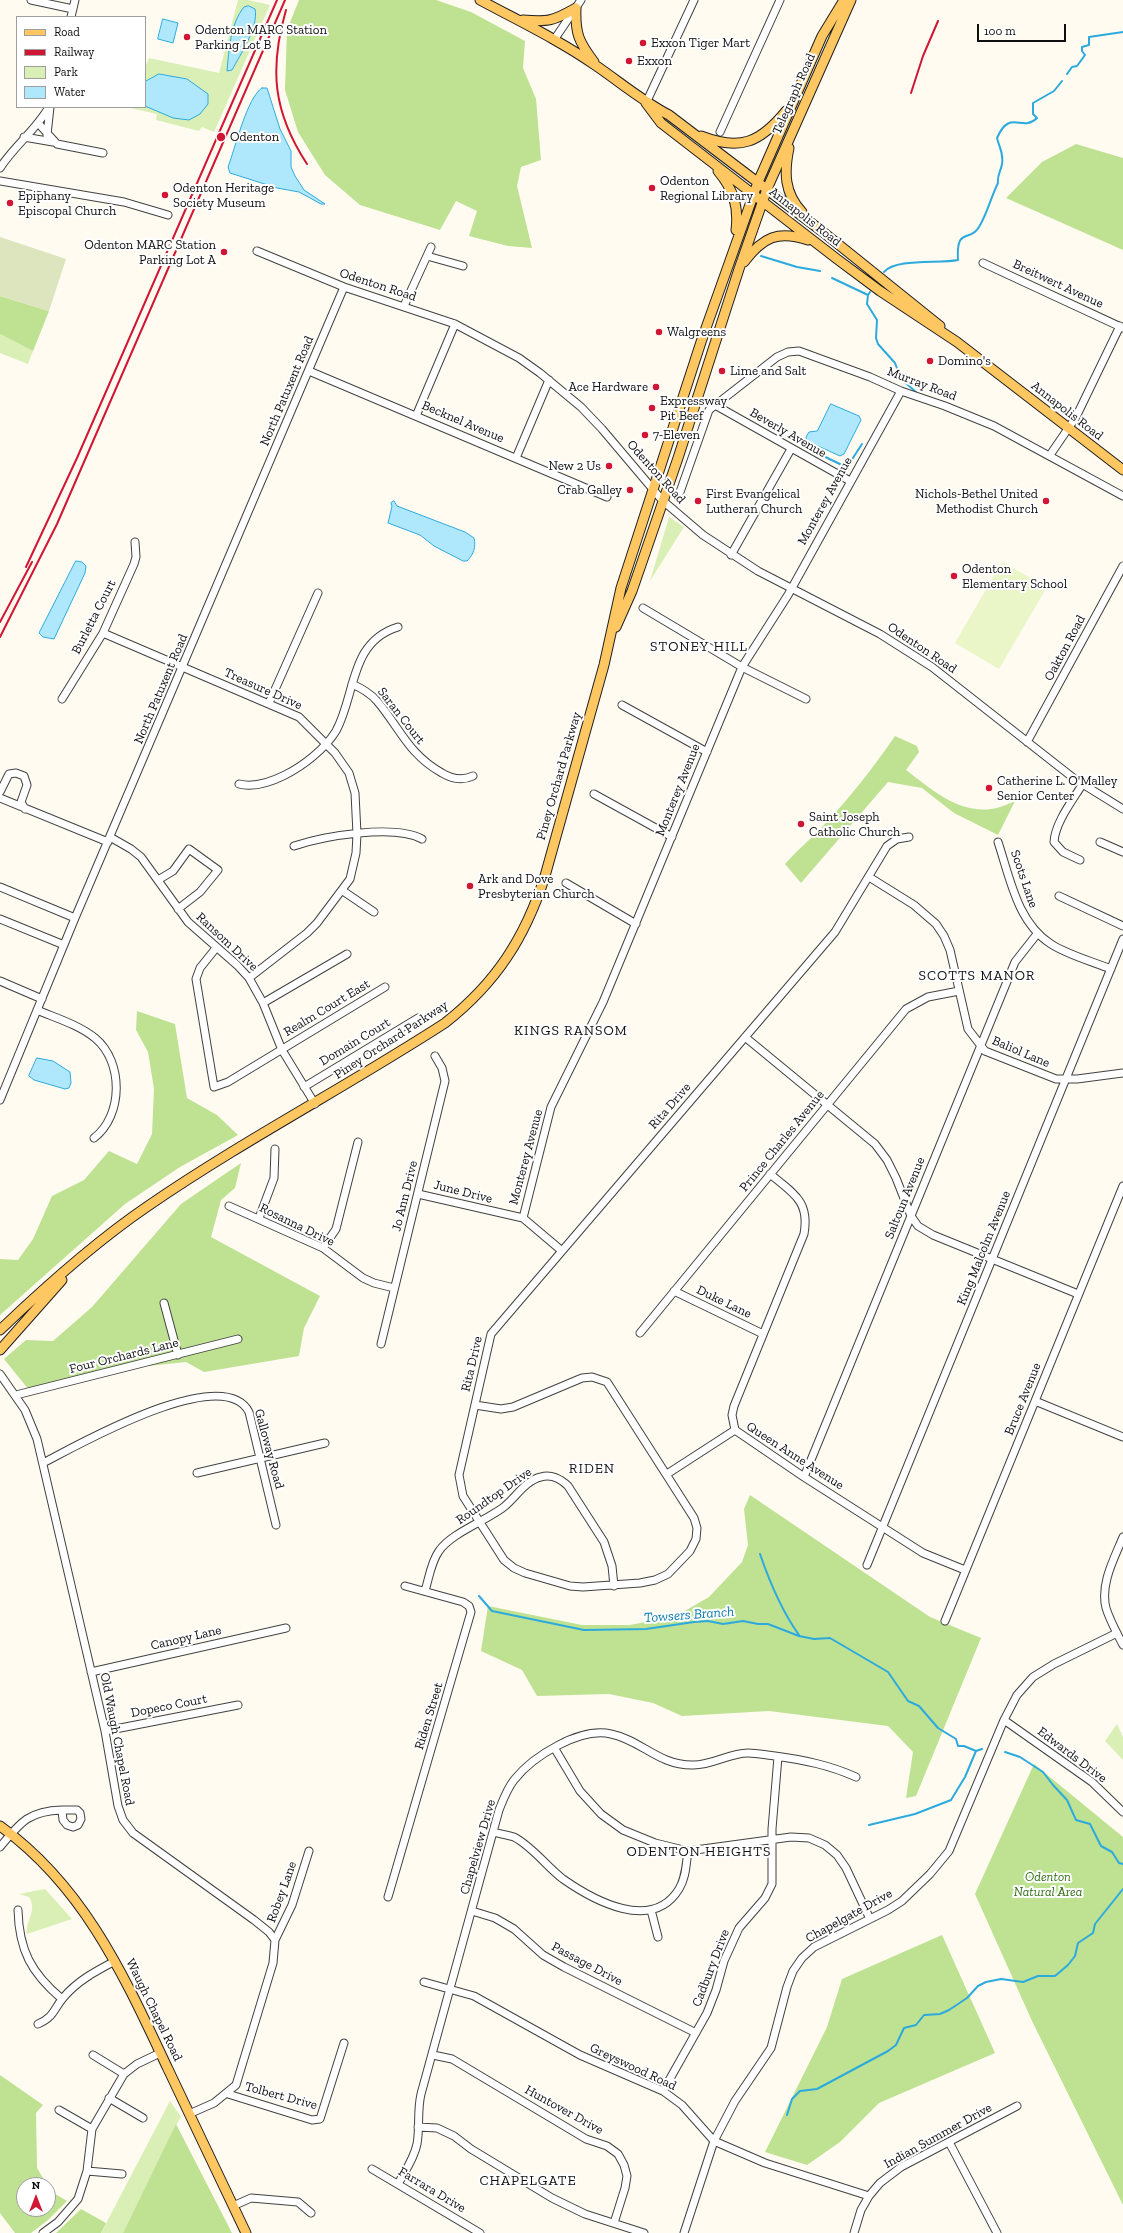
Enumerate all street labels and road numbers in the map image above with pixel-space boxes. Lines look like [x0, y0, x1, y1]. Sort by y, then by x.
street label: Telegraph Road [769, 51, 819, 137]
street label: Annapolis Road [766, 184, 844, 250]
street label: Breitwert Avenue [1010, 256, 1106, 312]
street label: Odenton Road [338, 265, 418, 305]
street label: North Patuxent Road [257, 334, 317, 448]
street label: Murray Road [885, 364, 959, 404]
street label: Annapolis Road [1028, 378, 1106, 444]
street label: Becknel Avenue [420, 398, 506, 446]
street label: Beverly Avenue [747, 405, 829, 461]
street label: Odenton Road [623, 437, 689, 507]
street label: Monterey Avenue [794, 454, 856, 548]
street label: Burletta Court [69, 577, 119, 657]
street label: Oakton Road [1041, 612, 1089, 684]
street label: Odenton Road [884, 619, 960, 677]
street label: North Patuxent Road [131, 632, 191, 746]
street label: Treasure Drive [222, 665, 304, 713]
street label: Saran Court [374, 684, 428, 748]
street label: Piney Orchard Parkway [533, 710, 585, 842]
street label: Monterey Avenue [652, 741, 704, 839]
street label: Scots Lane [1007, 848, 1041, 910]
street label: Ransom Drive [193, 909, 261, 975]
street label: Realm Court East [281, 976, 373, 1040]
street label: Piney Orchard Parkway [331, 997, 451, 1083]
street label: Domain Court [317, 1015, 393, 1069]
street label: Baliol Lane [990, 1033, 1052, 1071]
street label: Rita Drive [646, 1080, 694, 1132]
street label: Prince Charles Avenue [736, 1087, 828, 1195]
street label: Monterey Avenue [506, 1107, 546, 1207]
street label: Saltoun Avenue [881, 1155, 929, 1241]
street label: Jo Ann Drive [389, 1159, 421, 1233]
street label: June Drive [432, 1177, 494, 1207]
street label: King Malcolm Avenue [954, 1188, 1014, 1308]
street label: Rosanna Drive [257, 1200, 337, 1250]
street label: Duke Lane [694, 1282, 754, 1322]
street label: Four Orchards Lane [68, 1335, 180, 1377]
street label: Rita Drive [458, 1335, 486, 1393]
street label: Bruce Avenue [1001, 1360, 1045, 1438]
street label: Galloway Road [251, 1407, 287, 1491]
street label: Queen Anne Avenue [743, 1419, 847, 1493]
street label: Roundtop Drive [453, 1464, 535, 1528]
street label: Canopy Lane [149, 1622, 223, 1654]
street label: Old Waugh Chapel Road [96, 1671, 138, 1807]
street label: Riden Street [411, 1680, 447, 1752]
street label: Dopeco Court [130, 1691, 208, 1721]
street label: Edwards Drive [1034, 1724, 1110, 1786]
street label: Chapelview Drive [457, 1798, 499, 1896]
street label: Robey Lane [264, 1859, 300, 1925]
street label: Chapelgate Drive [803, 1886, 895, 1946]
street label: Cadbury Drive [689, 1927, 733, 2009]
street label: Passage Drive [549, 1939, 625, 1989]
street label: Waugh Chapel Road [122, 1956, 186, 2064]
street label: Greyswood Road [587, 2040, 679, 2094]
street label: Tolbert Drive [243, 2079, 319, 2113]
street label: Huntover Drive [522, 2082, 606, 2138]
street label: Indian Summer Drive [881, 2100, 995, 2172]
street label: Farrara Drive [395, 2164, 469, 2216]

